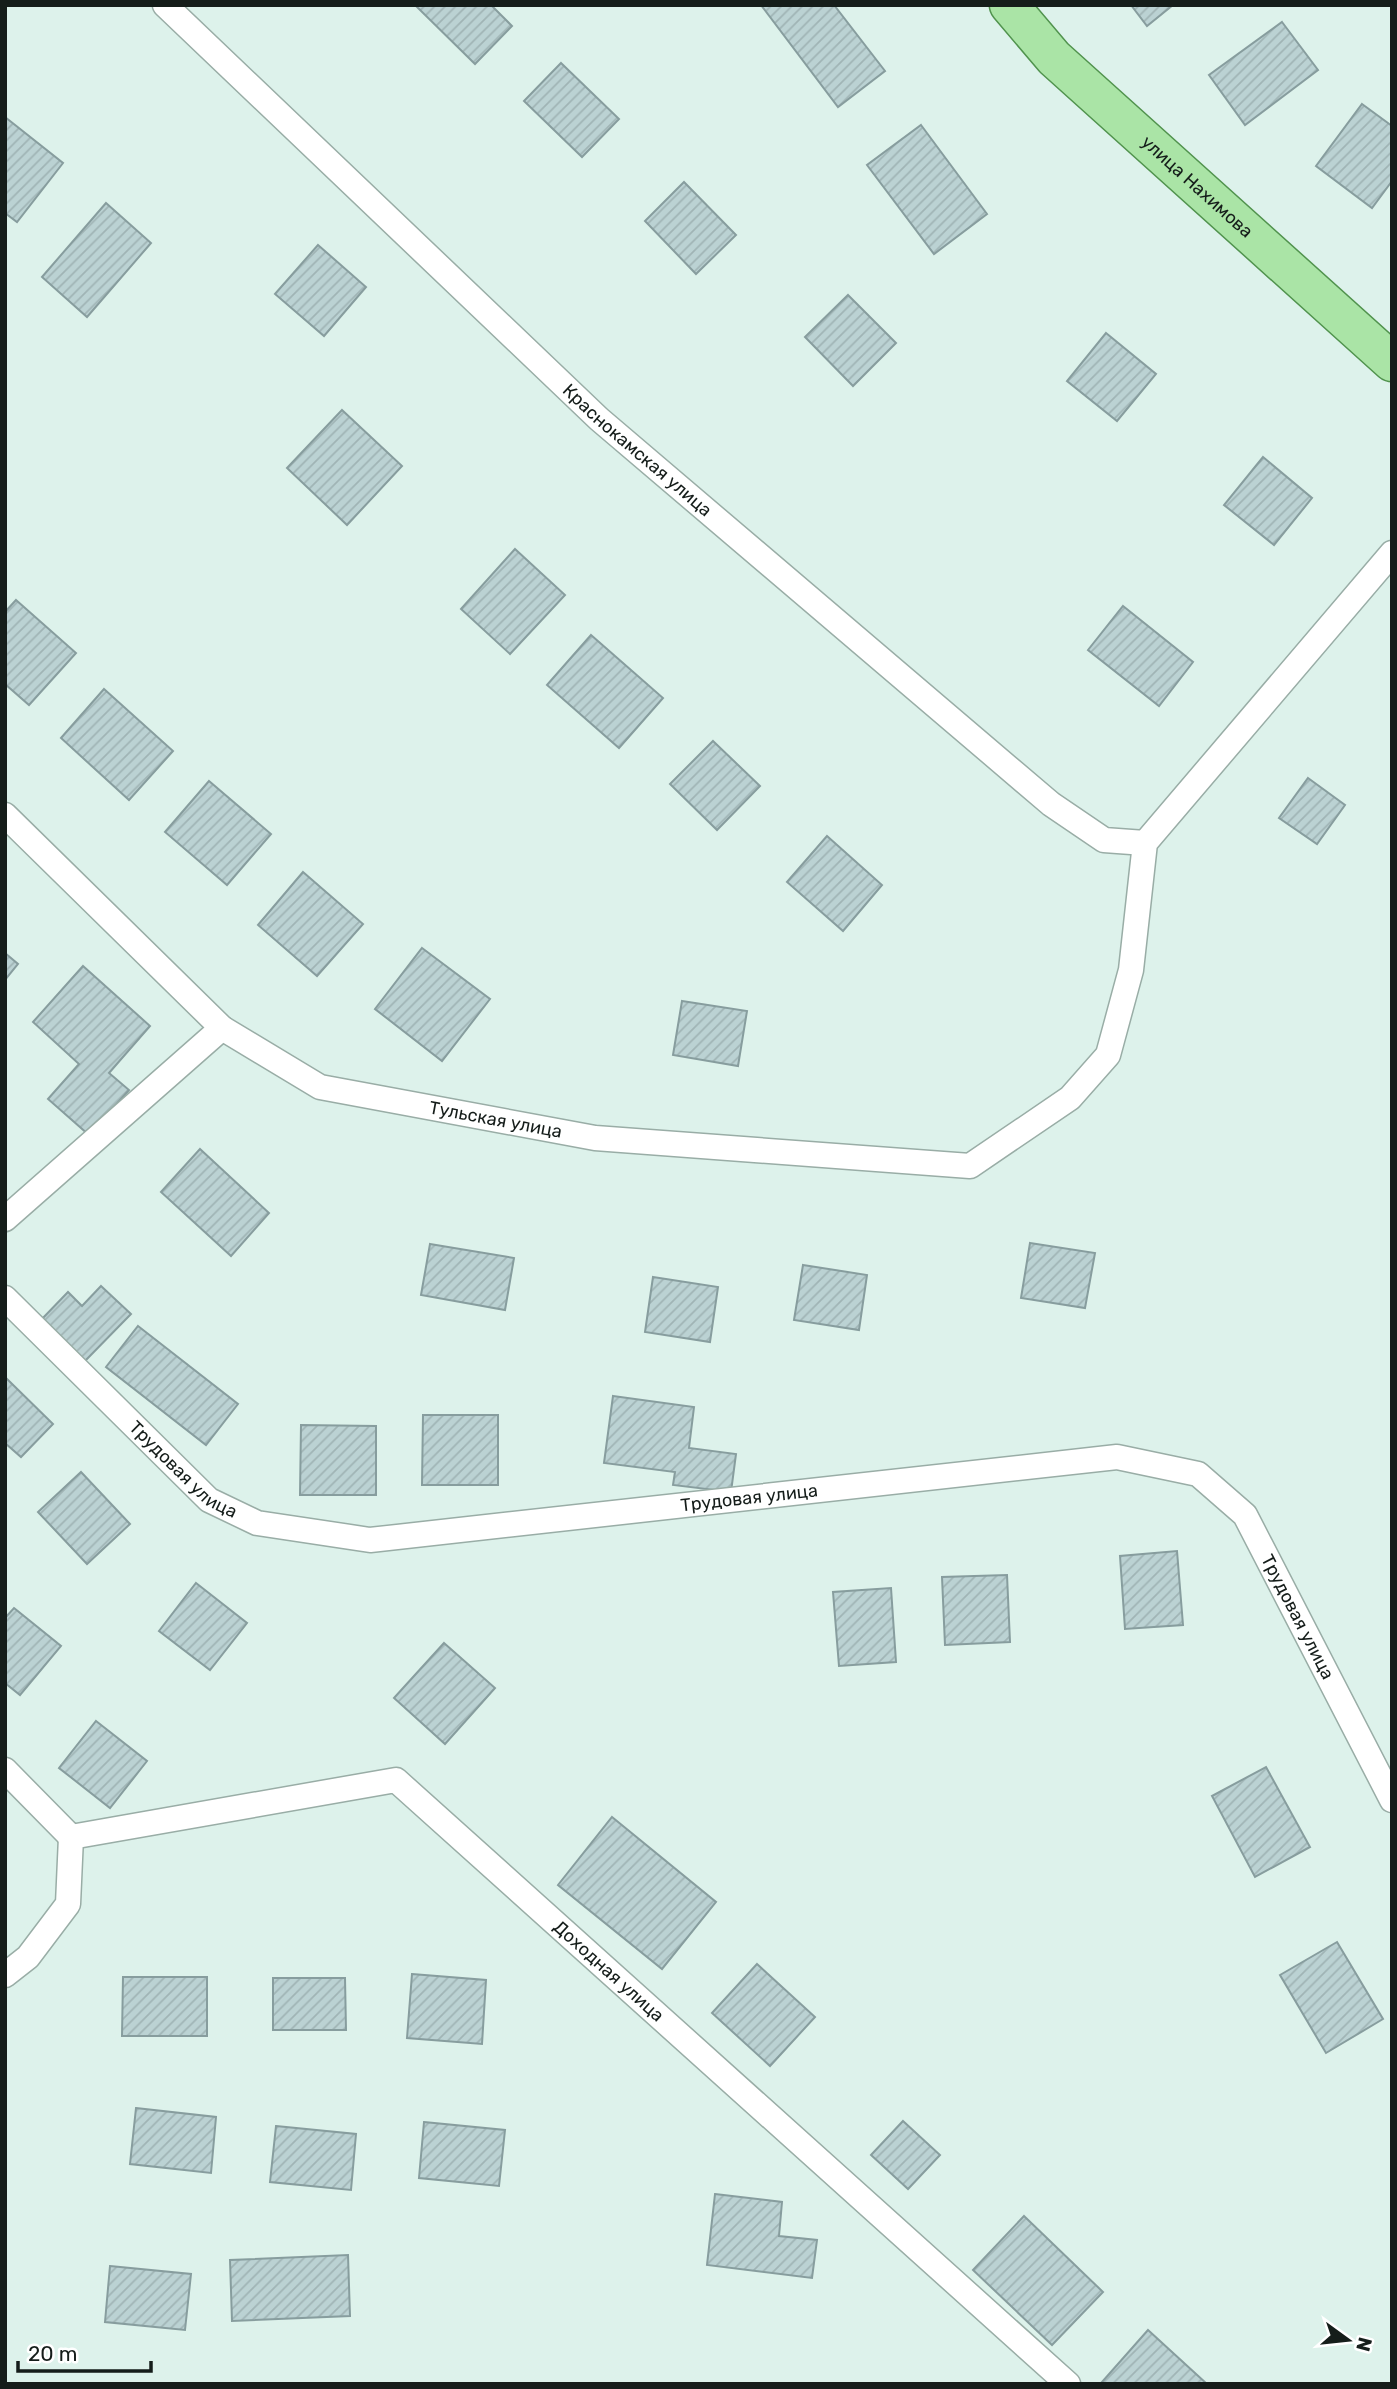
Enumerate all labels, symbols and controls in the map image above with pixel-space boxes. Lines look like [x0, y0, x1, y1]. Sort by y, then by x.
street label: улица Нахимова [1137, 131, 1257, 242]
street label: Краснокамская улица [558, 379, 716, 521]
street label: Тульская улица [427, 1096, 564, 1143]
street label: Трудовая улица [124, 1416, 241, 1523]
street label: Трудовая улица [679, 1479, 819, 1516]
street label: Трудовая улица [1256, 1551, 1339, 1683]
street label: Доходная улица [549, 1916, 668, 2026]
north arrow [1313, 2305, 1383, 2375]
scale bar [18, 2330, 150, 2374]
text: N [1351, 2335, 1377, 2354]
text: 20 m [28, 2341, 77, 2366]

